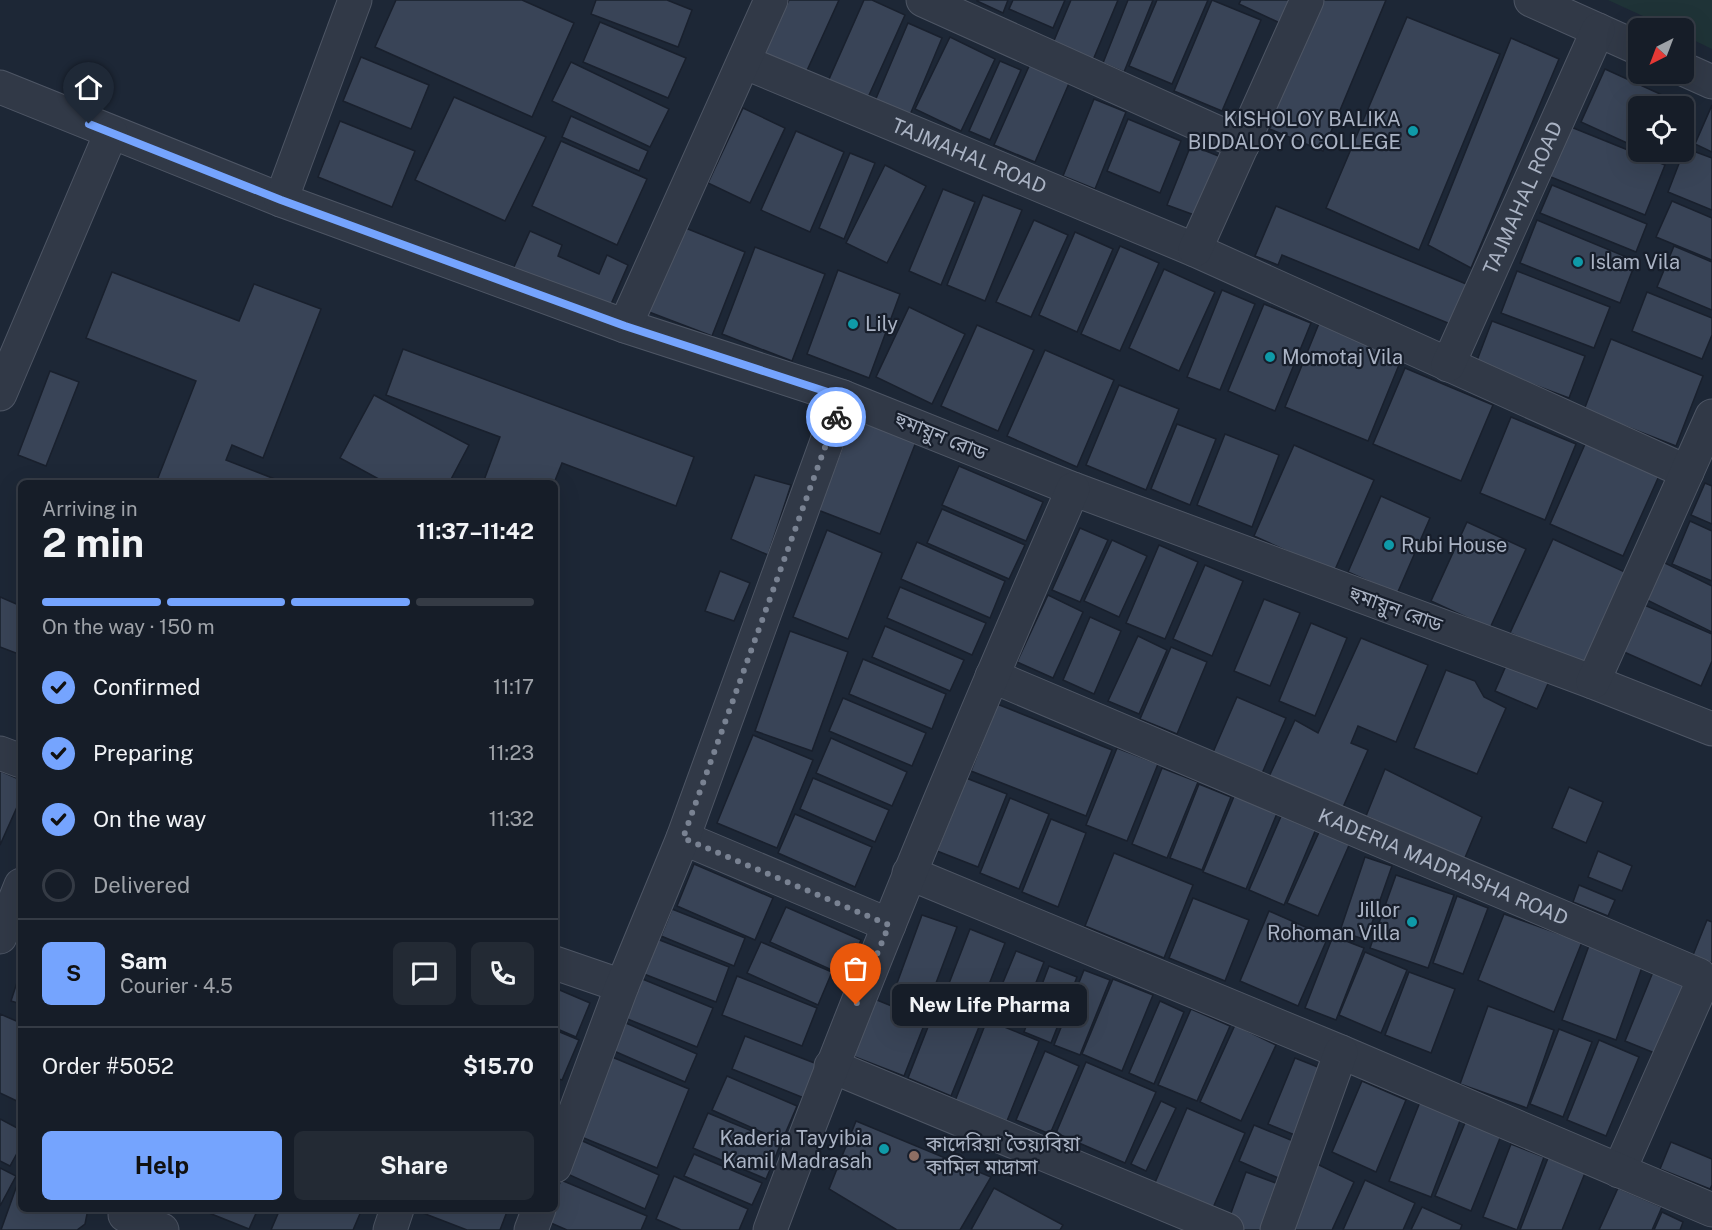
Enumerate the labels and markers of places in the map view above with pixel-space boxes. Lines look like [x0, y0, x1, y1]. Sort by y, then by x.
pin [63, 62, 114, 124]
place label: KISHOLOY BALIKA BIDDALOY O COLLEGE [1188, 107, 1401, 154]
marker: KISHOLOY BALIKA BIDDALOY O COLLEGE [1406, 124, 1420, 138]
place label: Islam Vila [1590, 250, 1680, 274]
marker: Islam Vila [1571, 255, 1585, 269]
place label: Lily [865, 312, 898, 336]
marker: Lily [846, 317, 860, 331]
place label: Momotaj Vila [1282, 345, 1403, 369]
marker: Momotaj Vila [1263, 350, 1277, 364]
place label: Rubi House [1401, 533, 1507, 557]
marker: Rubi House [1382, 538, 1396, 552]
place label: Jillor Rohoman Villa [1267, 898, 1400, 945]
marker: Jillor Rohoman Villa [1405, 915, 1419, 929]
pin [830, 943, 881, 1005]
callout: New Life Pharma [892, 984, 1087, 1026]
place label: Kaderia Tayyibia Kamil Madrasah [719, 1126, 872, 1173]
place label: কাদেরিয়া তৈয়্যবিয়া কামিল মাদ্রাসা [925, 1132, 1081, 1179]
marker: Kaderia Tayyibia Kamil Madrasah [877, 1142, 891, 1156]
marker: কাদেরিয়া তৈয়্যবিয়া কামিল মাদ্রাসা [907, 1149, 921, 1163]

